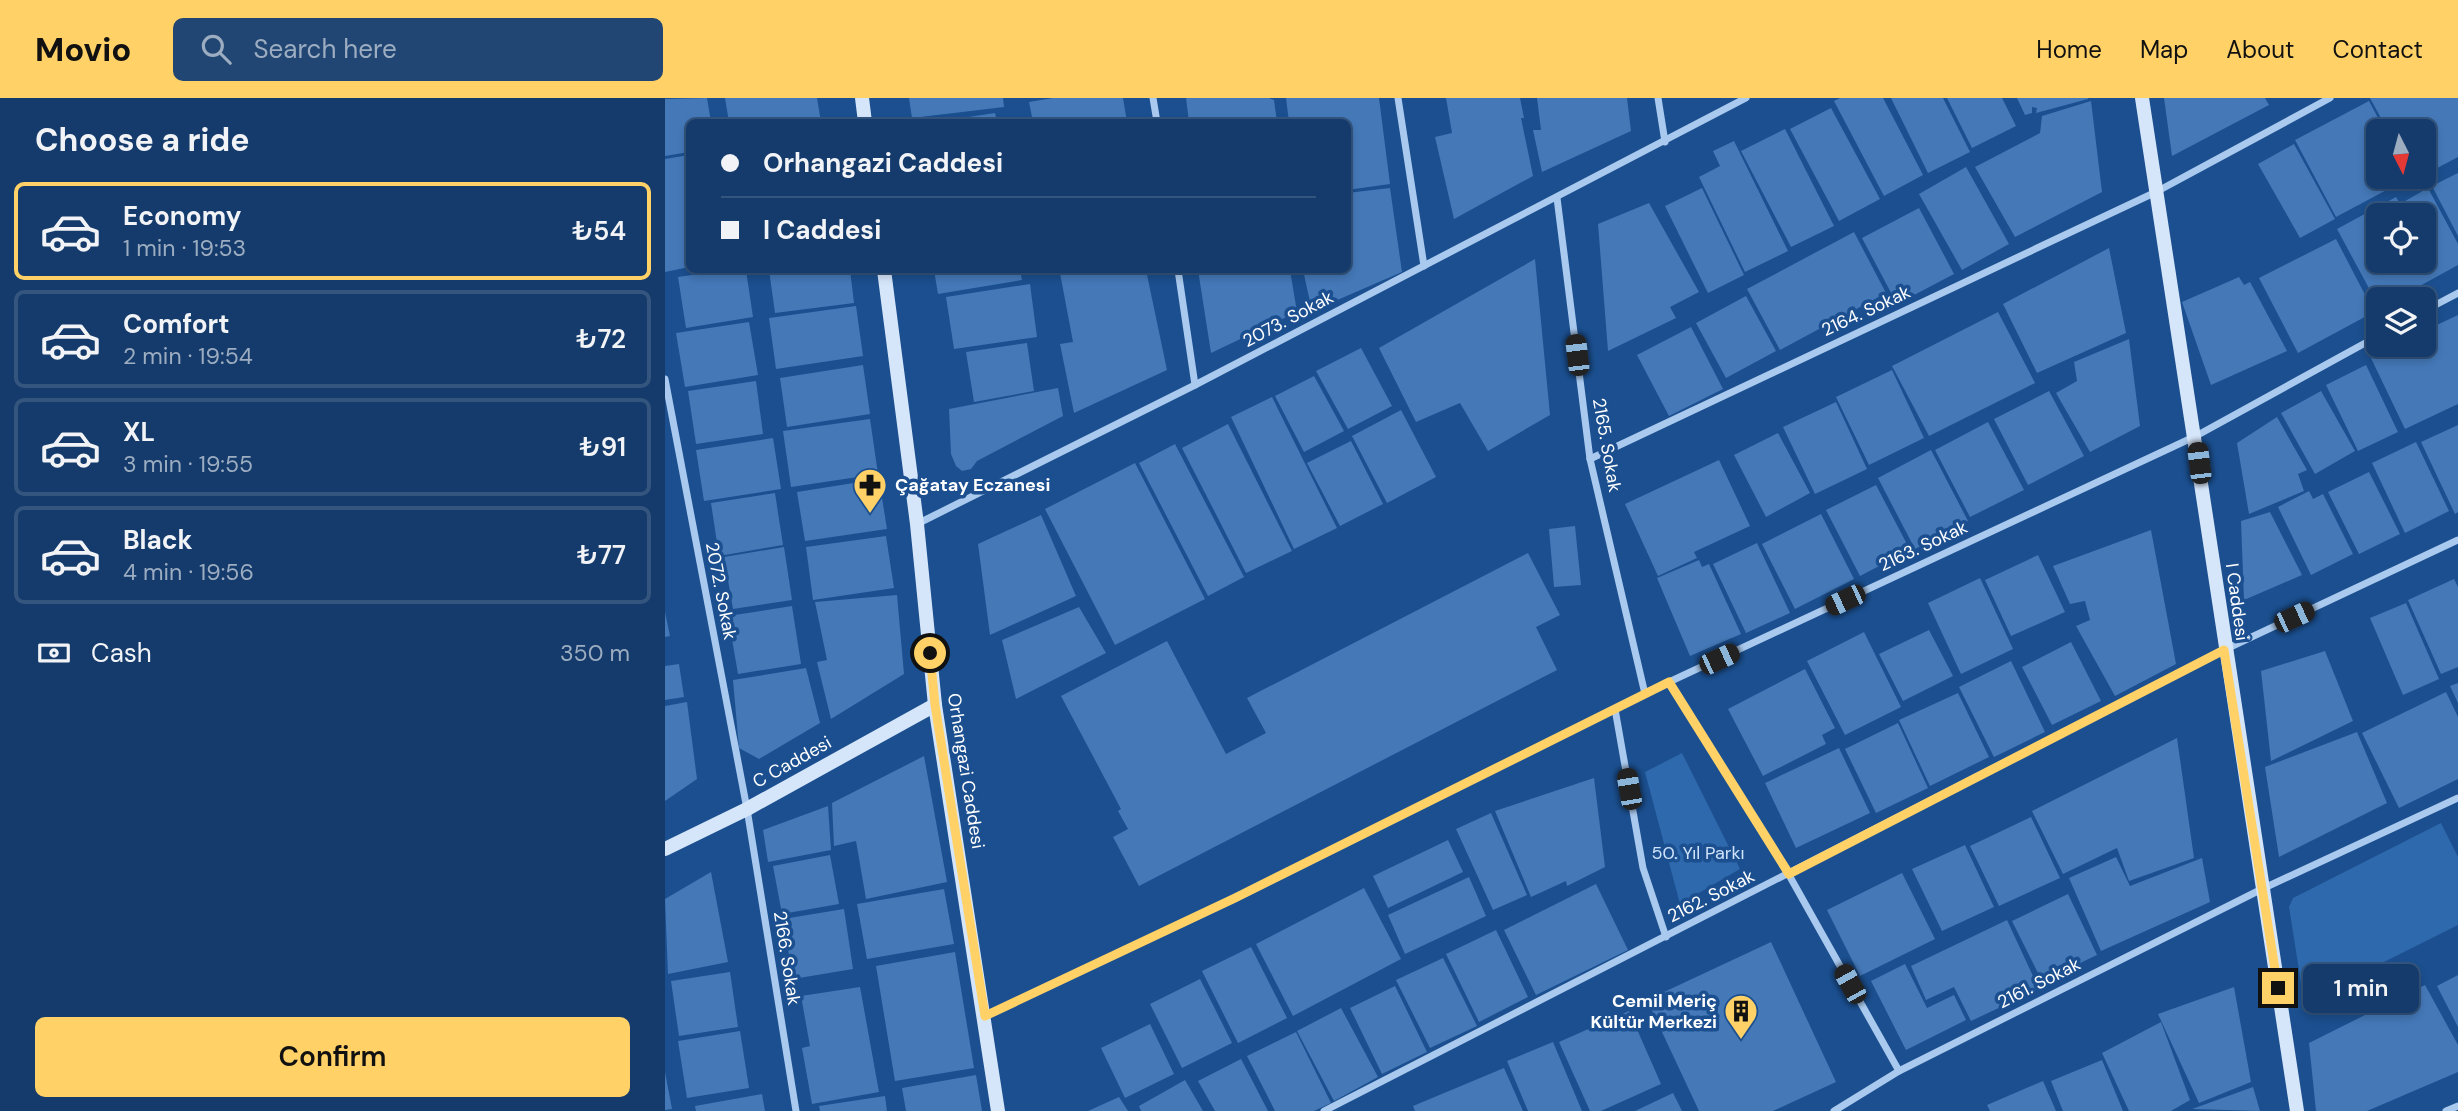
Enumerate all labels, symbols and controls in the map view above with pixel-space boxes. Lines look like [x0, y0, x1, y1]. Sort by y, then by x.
search box [173, 18, 663, 81]
text: Movio [35, 28, 131, 71]
icon: search [197, 30, 235, 68]
text: Search here [253, 32, 397, 66]
text: Home [2036, 34, 2102, 65]
text: Map [2140, 34, 2188, 65]
text: About [2226, 34, 2295, 65]
text: Contact [2333, 34, 2423, 65]
text: Choose a ride [35, 119, 250, 161]
north arrow [2366, 119, 2436, 189]
map controls [2366, 119, 2436, 357]
text: Orhangazi Caddesi [763, 146, 1003, 180]
text: Economy [123, 199, 241, 233]
icon: car [39, 200, 102, 263]
button: locate [2366, 203, 2436, 273]
text: I Caddesi [763, 213, 881, 247]
text: ₺54 [572, 214, 626, 248]
text: 1 min · 19:53 [123, 233, 246, 263]
street label: 2164. Sokak [1818, 280, 1914, 342]
street label: 2073. Sokak [1238, 285, 1338, 353]
button: layers [2366, 287, 2436, 357]
text: Comfort [123, 307, 229, 341]
icon: car [39, 308, 102, 371]
text: ₺72 [576, 322, 626, 356]
car [1565, 333, 1590, 377]
text: 2 min · 19:54 [123, 341, 253, 371]
street label: 2165. Sokak [1587, 396, 1627, 494]
text: XL [123, 415, 155, 449]
icon: car [39, 416, 102, 479]
text: ₺91 [579, 430, 626, 464]
car [2187, 441, 2212, 485]
text: 3 min · 19:55 [123, 449, 253, 479]
pharmacy icon: Çağatay Eczanesi [851, 466, 889, 515]
place label: Çağatay Eczanesi [895, 473, 1050, 497]
street label: 2163. Sokak [1875, 515, 1971, 577]
text: Black [123, 523, 193, 557]
icon: car [39, 524, 102, 587]
text: ₺77 [577, 538, 626, 572]
street label: 2072. Sokak [700, 540, 742, 642]
text: 4 min · 19:56 [123, 557, 254, 587]
street label: I Caddesi [2220, 562, 2254, 642]
car [1822, 582, 1869, 618]
car [2271, 599, 2318, 635]
icon: cash [35, 634, 73, 672]
text: Cash [91, 636, 152, 670]
route start [914, 637, 946, 669]
text: 350 m [560, 638, 630, 668]
car [1696, 641, 1743, 677]
street label: Orhangazi Caddesi [942, 692, 990, 850]
street label: C Caddesi [748, 731, 836, 793]
car [1616, 766, 1643, 812]
park label: 50. Yıl Parkı [1651, 841, 1745, 865]
street label: 2162. Sokak [1663, 864, 1759, 928]
street label: 2166. Sokak [768, 909, 806, 1007]
street label: 2161. Sokak [1993, 952, 2085, 1014]
car [1831, 961, 1870, 1007]
callout: 1 min [2303, 964, 2418, 1012]
route end [2262, 972, 2294, 1004]
text: 1 min [2334, 973, 2388, 1003]
place label: Cemil Meriç Kültür Merkezi [1591, 989, 1717, 1034]
building icon: Cemil Meriç Kültür Merkezi [1722, 992, 1760, 1041]
button: Confirm [35, 1017, 630, 1097]

